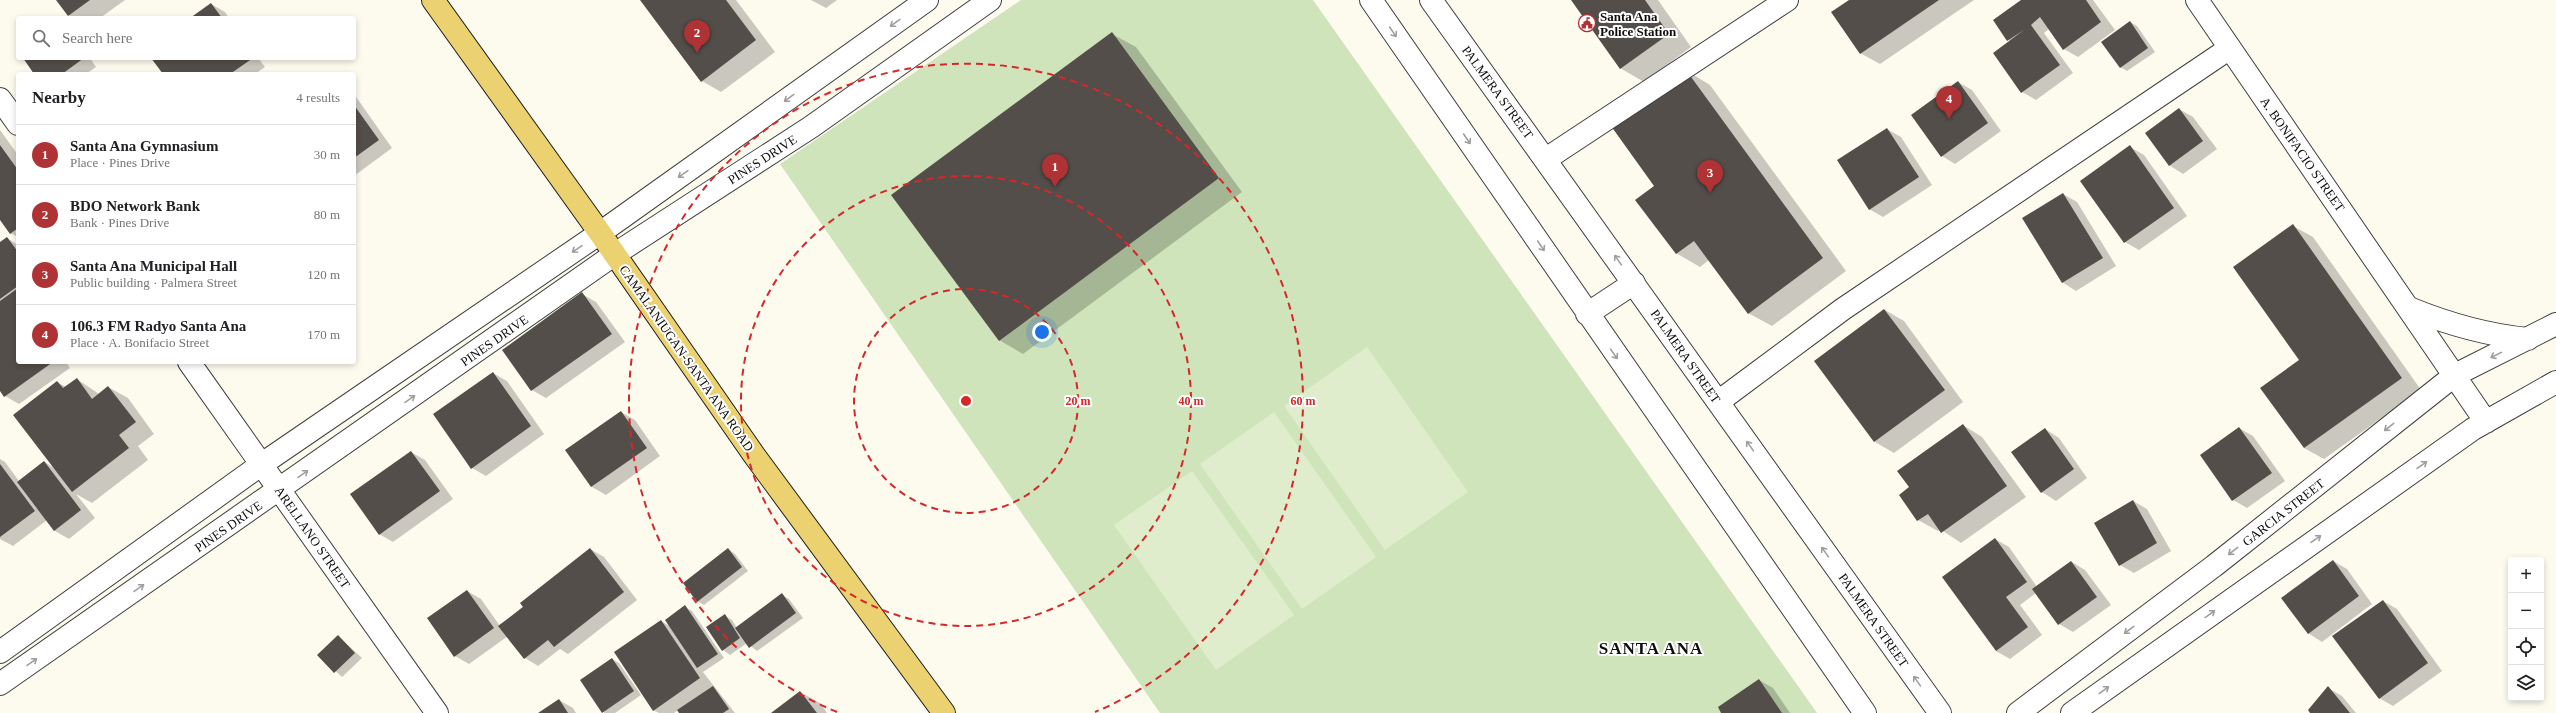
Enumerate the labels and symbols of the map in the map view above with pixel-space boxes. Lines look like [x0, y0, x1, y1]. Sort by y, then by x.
place label: Santa Ana Police Station [1600, 9, 1677, 39]
public building icon: Santa Ana Police Station [1577, 13, 1597, 33]
one-way arrow [890, 19, 901, 27]
pin: 2 [684, 20, 710, 53]
one-way arrow [1389, 26, 1397, 37]
street label: PALMERA STREET [1459, 43, 1536, 142]
pin: 4 [1936, 86, 1962, 119]
one-way arrow [784, 94, 795, 102]
street label: A. BONIFACIO STREET [2257, 94, 2348, 215]
street label: PINES DRIVE [725, 132, 800, 187]
one-way arrow [1463, 134, 1471, 145]
pin: 1 [1042, 154, 1068, 187]
pin: 3 [1697, 160, 1723, 193]
one-way arrow [678, 170, 689, 178]
one-way arrow [1537, 241, 1545, 252]
one-way arrow [572, 245, 583, 253]
one-way arrow [1614, 255, 1622, 266]
street label: CAMALANIUGAN-SANTA ANA ROAD [616, 262, 757, 454]
street label: PALMERA STREET [1648, 306, 1724, 406]
street label: PINES DRIVE [458, 312, 531, 369]
your location [1032, 322, 1052, 342]
one-way arrow [1610, 348, 1618, 359]
one-way arrow [2491, 352, 2503, 359]
centre of rings [959, 394, 973, 408]
text: 20 m [1066, 394, 1091, 408]
text: 40 m [1179, 394, 1204, 408]
text: 60 m [1291, 394, 1316, 408]
one-way arrow [404, 395, 415, 403]
one-way arrow [2384, 423, 2395, 432]
one-way arrow [1746, 441, 1754, 452]
one-way arrow [2417, 461, 2428, 469]
one-way arrow [297, 470, 308, 478]
street label: GARCIA STREET [2239, 476, 2327, 549]
street label: ARELLANO STREET [272, 483, 353, 591]
street label: PINES DRIVE [192, 498, 265, 555]
one-way arrow [2310, 535, 2321, 543]
one-way arrow [1821, 547, 1830, 558]
one-way arrow [2227, 547, 2238, 556]
street label: PALMERA STREET [1836, 570, 1912, 670]
one-way arrow [133, 584, 144, 592]
one-way arrow [2204, 610, 2215, 618]
one-way arrow [2123, 626, 2134, 634]
district label: SANTA ANA [1599, 639, 1703, 658]
one-way arrow [26, 658, 37, 666]
one-way arrow [1913, 676, 1921, 687]
one-way arrow [2098, 686, 2109, 694]

